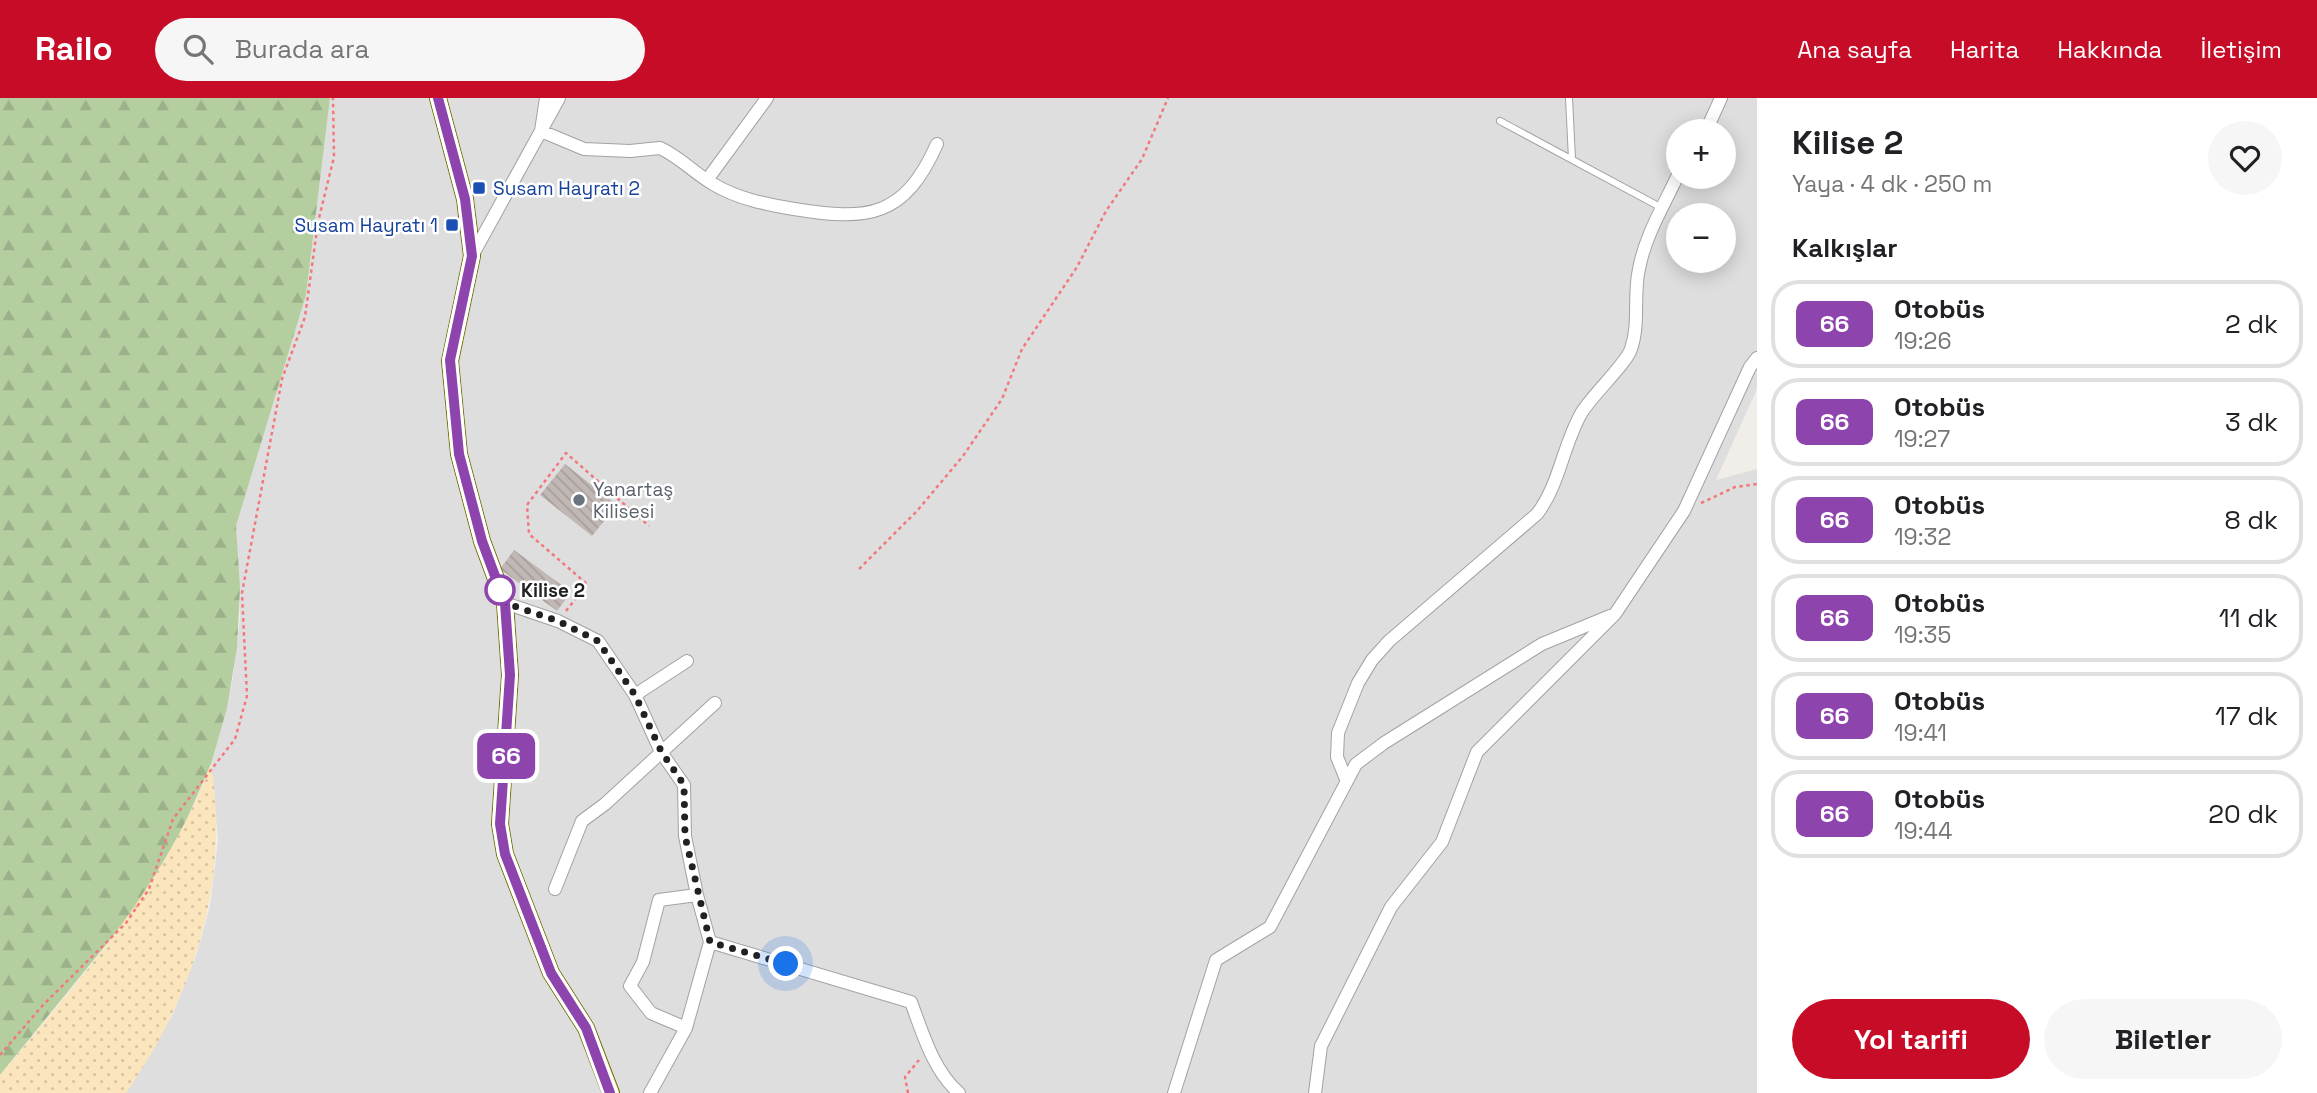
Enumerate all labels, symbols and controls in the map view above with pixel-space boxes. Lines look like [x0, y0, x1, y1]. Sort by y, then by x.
search box [155, 18, 645, 81]
text: Railo [35, 28, 113, 70]
icon: search [179, 30, 217, 68]
text: Burada ara [235, 32, 369, 66]
text: Ana sayfa [1797, 34, 1912, 65]
text: Harita [1950, 34, 2019, 65]
text: Hakkında [2057, 34, 2162, 65]
text: İletişim [2200, 34, 2282, 65]
map controls [1666, 119, 1736, 273]
button: + [1666, 119, 1736, 189]
button: heart [2208, 121, 2282, 195]
text: Kilise 2 [1792, 122, 1903, 164]
text: Yaya · 4 dk · 250 m [1792, 169, 1992, 199]
place label: Susam Hayratı 2 [493, 176, 640, 201]
marker: Susam Hayratı 2 [471, 180, 487, 196]
button: − [1666, 203, 1736, 273]
place label: Susam Hayratı 1 [294, 213, 438, 238]
marker: Susam Hayratı 1 [444, 217, 460, 233]
text: Kalkışlar [1792, 231, 1898, 265]
text: Otobüs [1894, 292, 1985, 326]
text: 2 dk [2225, 307, 2278, 341]
text: 66 [1820, 308, 1849, 339]
text: 19:26 [1894, 326, 1951, 356]
text: Otobüs [1894, 390, 1985, 424]
text: 3 dk [2225, 405, 2278, 439]
text: 66 [1820, 406, 1849, 437]
text: 19:27 [1894, 424, 1950, 454]
place label: Yanartaş Kilisesi [593, 477, 673, 524]
text: Otobüs [1894, 488, 1985, 522]
marker: Yanartaş Kilisesi [571, 492, 587, 508]
text: 8 dk [2224, 503, 2278, 537]
text: 66 [1820, 504, 1849, 535]
text: 19:32 [1894, 522, 1951, 552]
marker: Kilise 2 [485, 575, 515, 605]
place label: Kilise 2 [521, 578, 585, 603]
text: Otobüs [1894, 586, 1985, 620]
text: 11 dk [2219, 601, 2278, 635]
text: 66 [1820, 602, 1849, 633]
text: 19:35 [1894, 620, 1951, 650]
text: Otobüs [1894, 684, 1985, 718]
text: 17 dk [2215, 699, 2278, 733]
text: 66 [1820, 700, 1849, 731]
text: 19:41 [1894, 718, 1947, 748]
line badge: 66 [475, 733, 538, 779]
text: 66 [491, 740, 521, 771]
text: Otobüs [1894, 782, 1985, 816]
text: 20 dk [2208, 797, 2278, 831]
text: 66 [1820, 798, 1849, 829]
text: 19:44 [1894, 816, 1952, 846]
your location [768, 946, 803, 981]
button: Yol tarifi [1792, 999, 2030, 1079]
button: Biletler [2044, 999, 2282, 1079]

